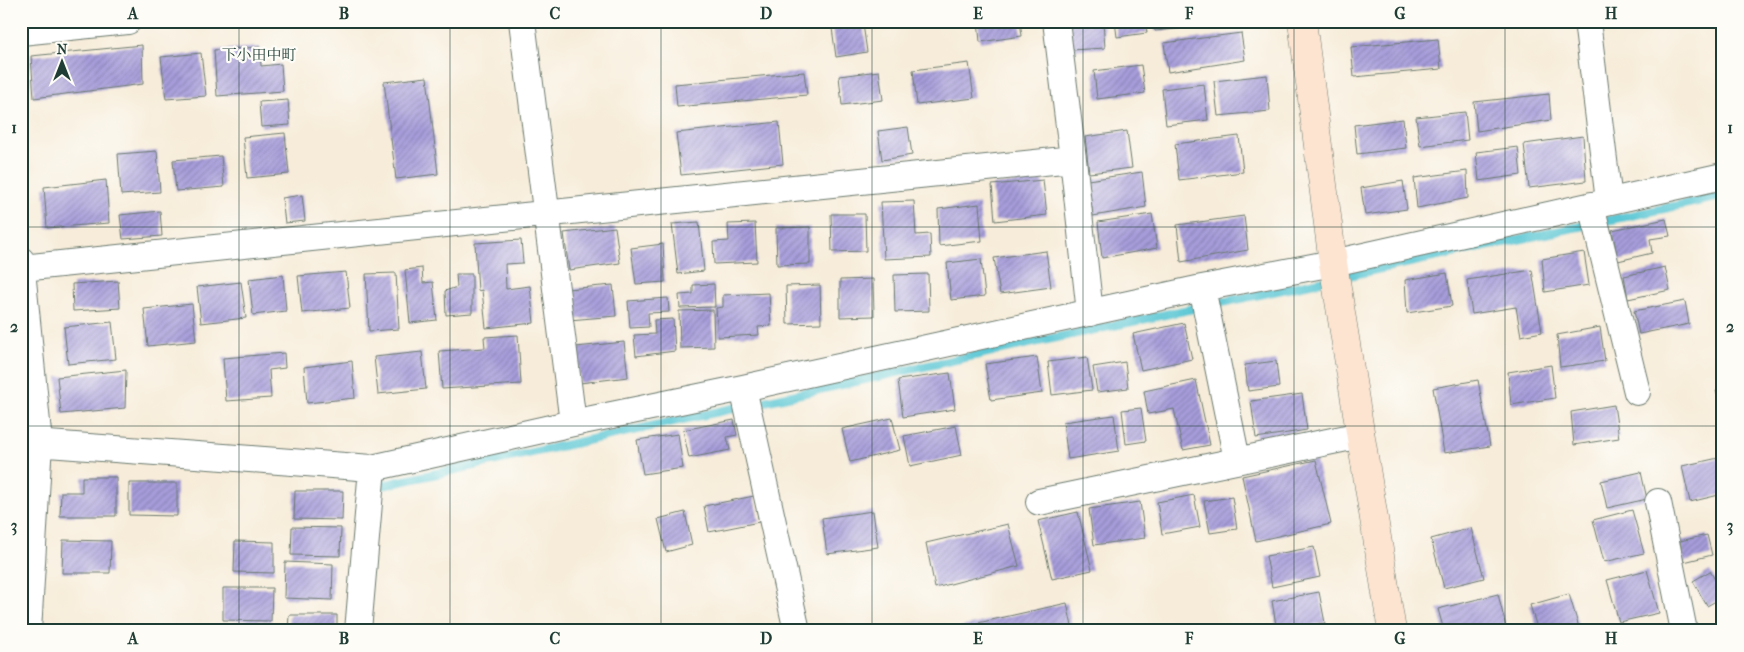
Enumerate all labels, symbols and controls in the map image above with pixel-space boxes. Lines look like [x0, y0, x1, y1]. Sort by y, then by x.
text: A [127, 4, 139, 23]
text: B [339, 4, 349, 23]
text: C [550, 4, 561, 23]
text: D [760, 4, 772, 23]
text: E [973, 4, 983, 23]
text: F [1184, 4, 1194, 23]
text: G [1394, 4, 1406, 23]
text: H [1605, 4, 1618, 23]
north arrow [38, 38, 88, 88]
text: N [57, 41, 68, 58]
district label: 下小田中町 [221, 46, 297, 64]
text: 1 [11, 118, 17, 137]
text: 1 [1727, 118, 1733, 137]
text: 2 [10, 317, 18, 336]
text: 2 [1726, 317, 1734, 336]
text: 3 [11, 516, 17, 536]
text: 3 [1727, 516, 1733, 536]
text: A [127, 629, 139, 648]
text: B [339, 629, 349, 648]
text: C [550, 629, 561, 648]
text: D [760, 629, 772, 648]
text: E [973, 629, 983, 648]
text: F [1184, 629, 1194, 648]
text: G [1394, 629, 1406, 648]
text: H [1605, 629, 1618, 648]

